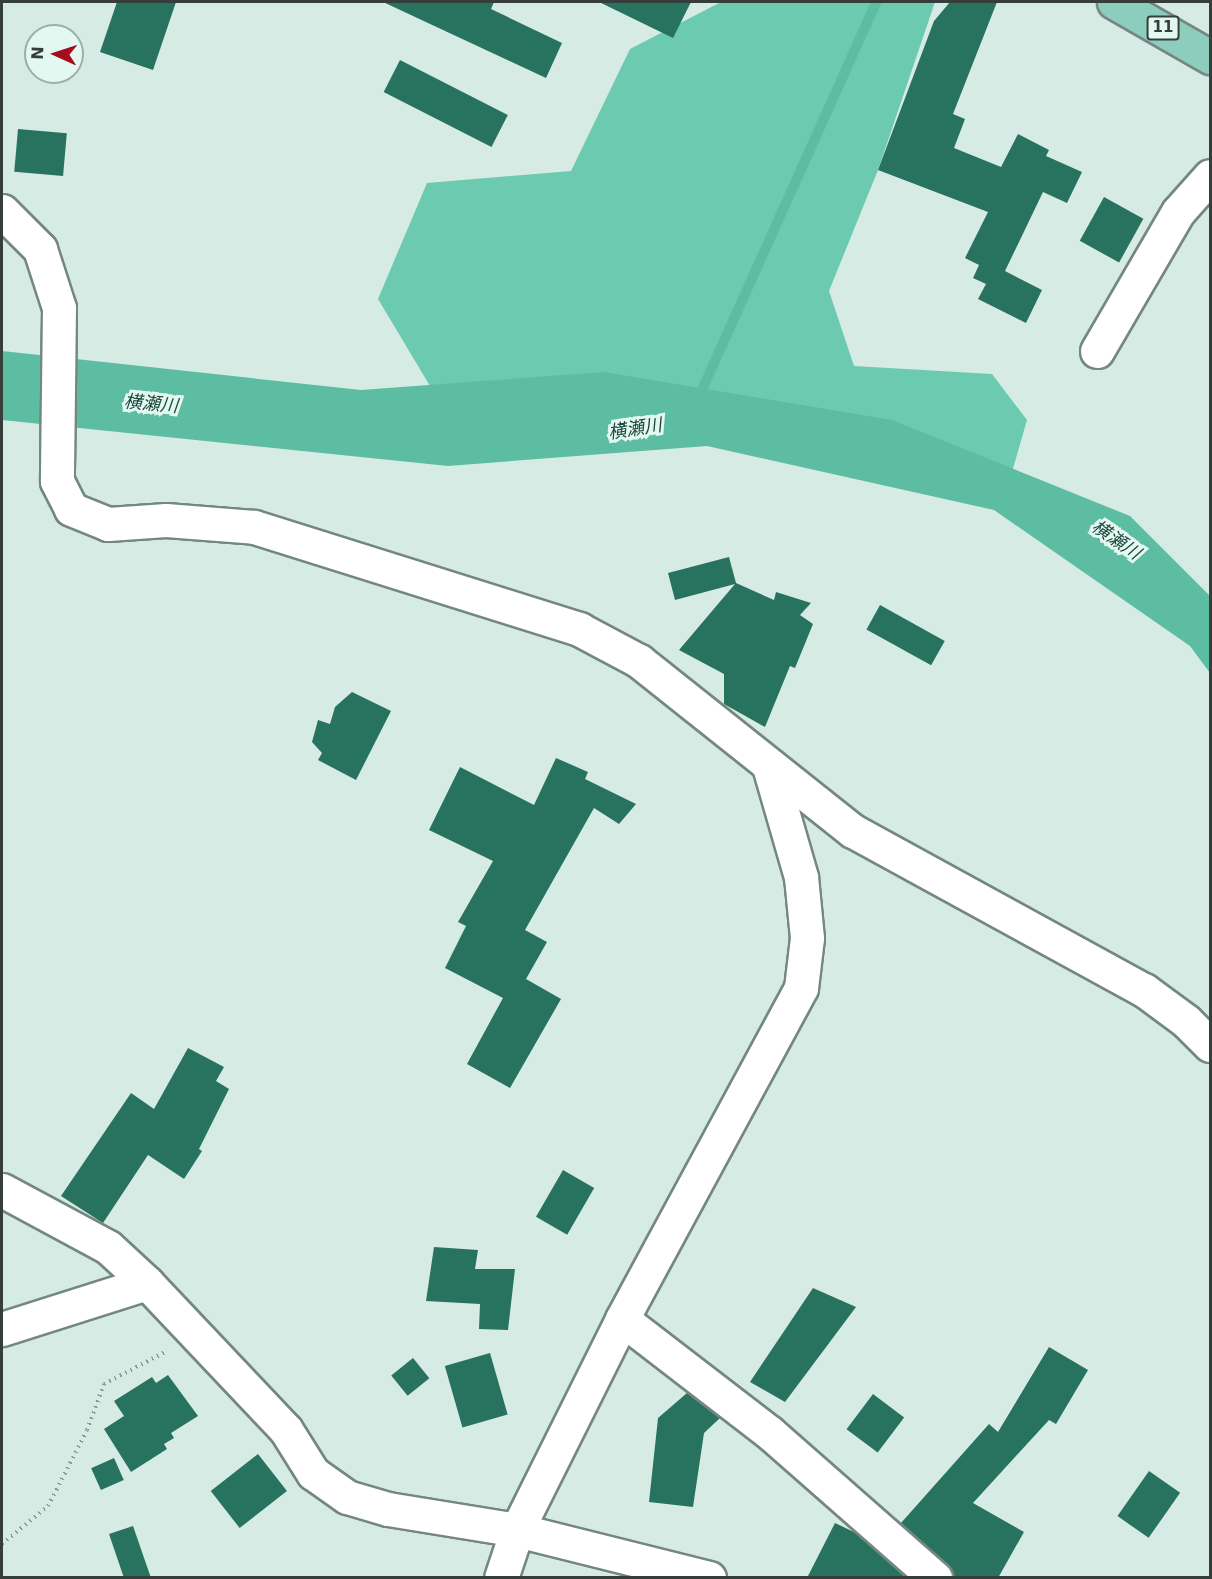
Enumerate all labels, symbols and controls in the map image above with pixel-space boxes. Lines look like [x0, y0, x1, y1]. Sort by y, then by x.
road number: 11 [1146, 16, 1180, 40]
north arrow [24, 24, 84, 84]
text: N [28, 46, 47, 60]
water label: 横瀬川 [123, 391, 179, 417]
water label: 横瀬川 [607, 414, 663, 444]
water label: 横瀬川 [1088, 516, 1144, 564]

